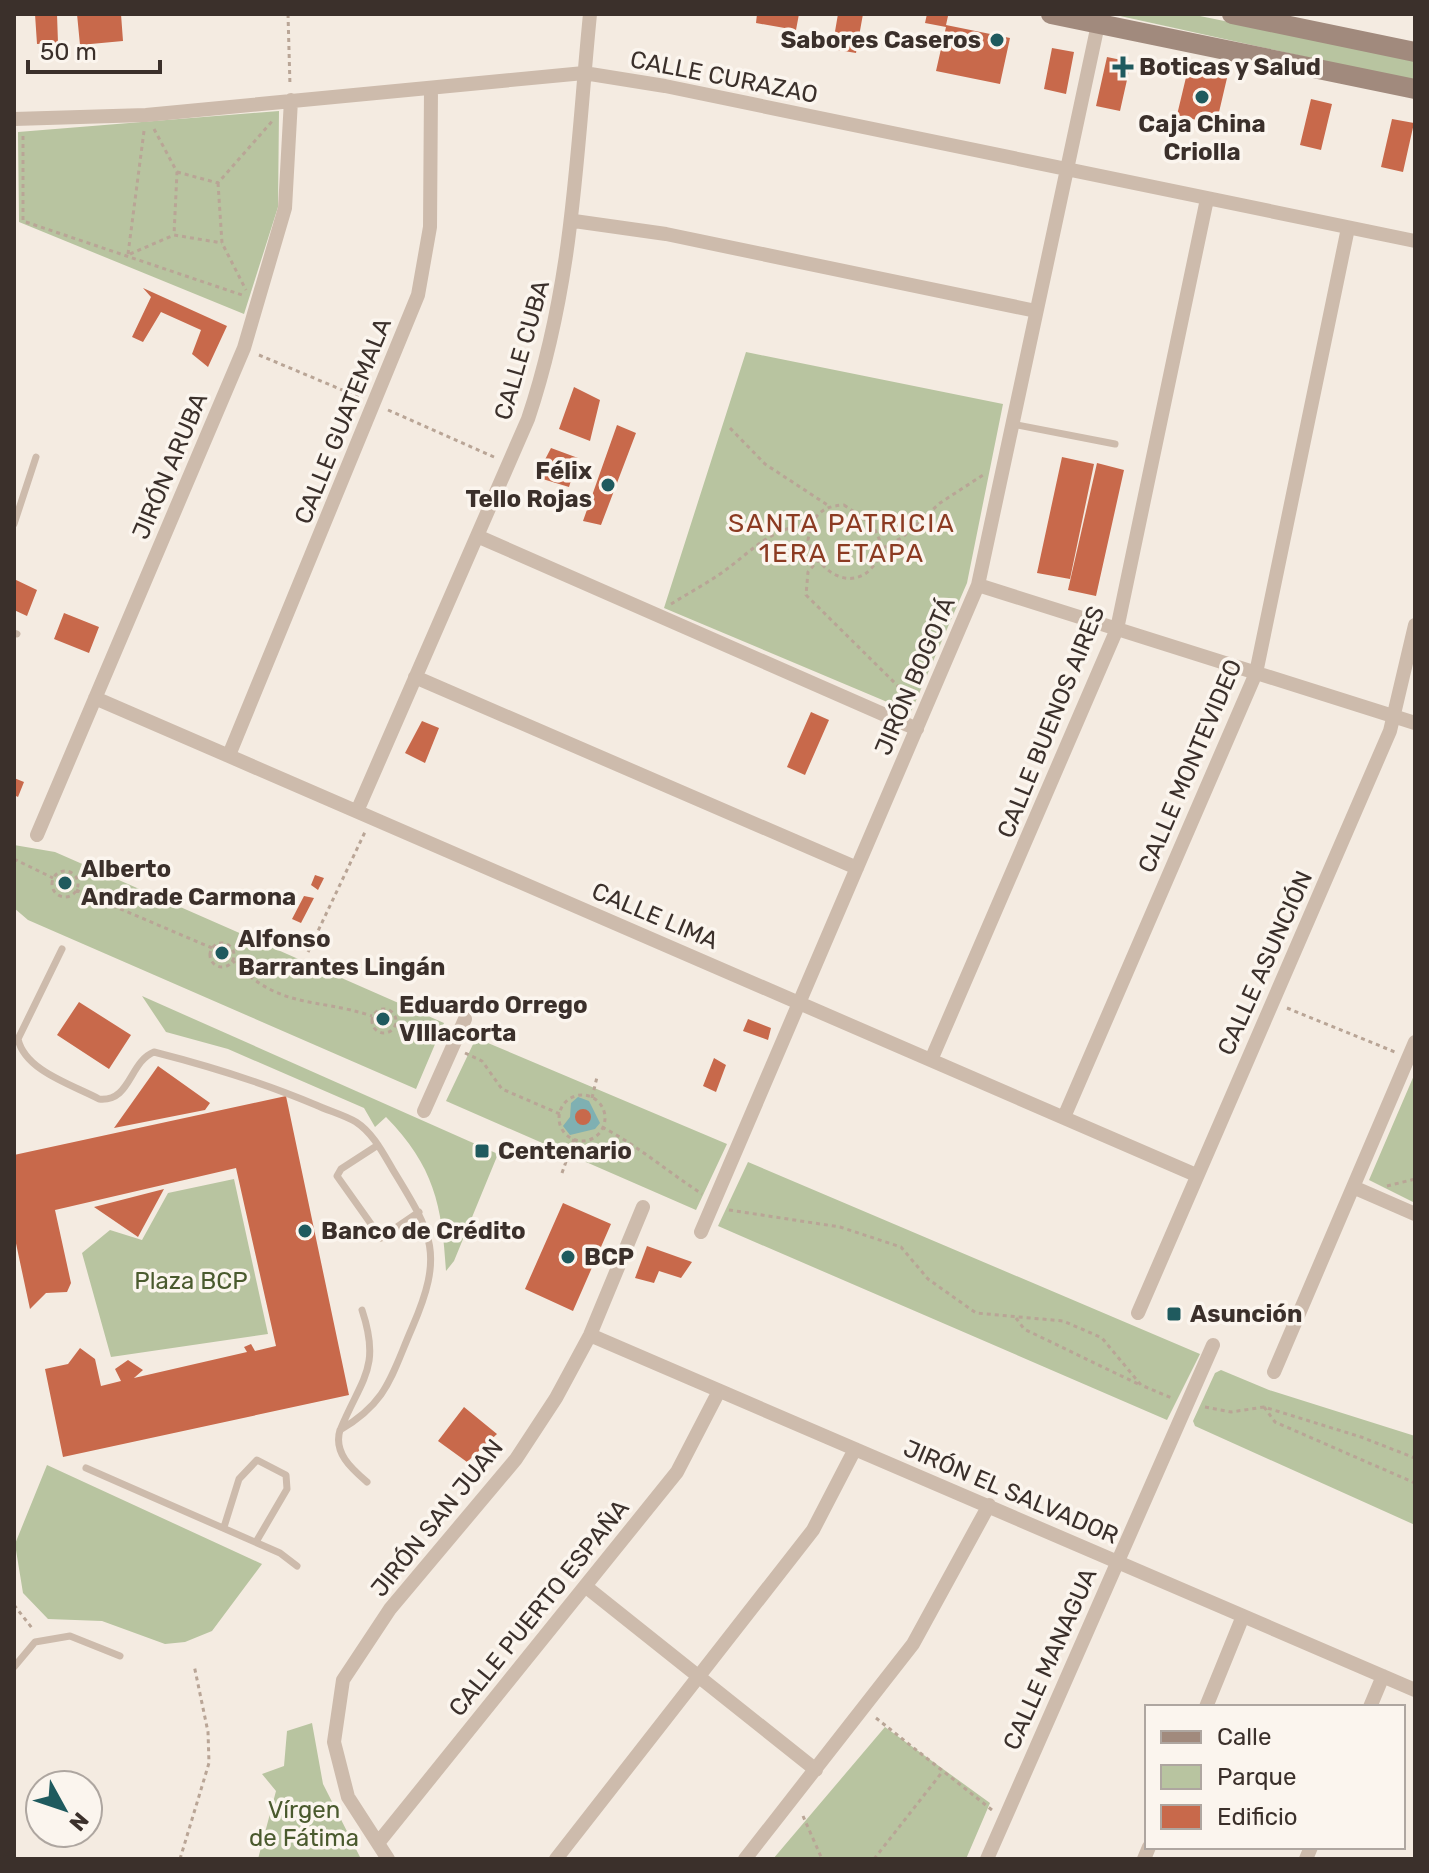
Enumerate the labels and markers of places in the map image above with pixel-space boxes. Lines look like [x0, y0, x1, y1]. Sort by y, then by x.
place label: Sabores Caseros [780, 26, 981, 54]
marker: Sabores Caseros [988, 31, 1006, 49]
place label: Boticas y Salud [1139, 53, 1321, 81]
marker: Boticas y Salud [1114, 58, 1132, 76]
marker: Caja China Criolla [1193, 88, 1211, 106]
place label: Caja China Criolla [1138, 110, 1266, 166]
place label: Félix Tello Rojas [465, 457, 592, 513]
marker: Félix Tello Rojas [599, 476, 617, 494]
place label: Alberto Andrade Carmona [81, 855, 296, 911]
marker: Alberto Andrade Carmona [56, 874, 74, 892]
place label: Alfonso Barrantes Lingán [238, 925, 445, 981]
marker: Alfonso Barrantes Lingán [213, 944, 231, 962]
place label: Eduardo Orrego VIllacorta [399, 991, 588, 1047]
marker: Eduardo Orrego VIllacorta [374, 1010, 392, 1028]
place label: Centenario [498, 1137, 632, 1165]
marker: Centenario [473, 1142, 491, 1160]
place label: Banco de Crédito [321, 1217, 526, 1245]
marker: Banco de Crédito [296, 1222, 314, 1240]
place label: BCP [584, 1243, 634, 1271]
marker: BCP [559, 1248, 577, 1266]
place label: Asunción [1190, 1300, 1302, 1328]
marker: Asunción [1165, 1305, 1183, 1323]

